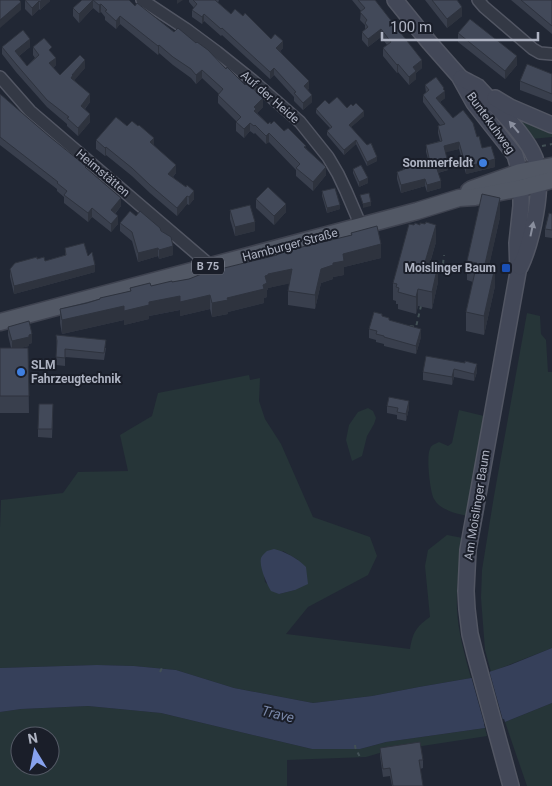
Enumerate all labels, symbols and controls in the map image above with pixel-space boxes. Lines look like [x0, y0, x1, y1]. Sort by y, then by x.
scale bar [382, 10, 538, 42]
text: 100 m [390, 18, 432, 36]
street label: Auf der Heide [238, 68, 302, 126]
street label: Buntekuhweg [464, 90, 518, 156]
one-way arrow [508, 122, 520, 134]
street label: Heimstätten [73, 146, 133, 200]
place label: Sommerfeldt [402, 156, 473, 170]
marker: Sommerfeldt [477, 157, 489, 169]
one-way arrow [528, 221, 536, 237]
street label: Hamburger Straße [241, 226, 339, 264]
road number: B 75 [192, 258, 224, 274]
place label: Moislinger Baum [404, 261, 496, 275]
marker: Moislinger Baum [500, 262, 512, 274]
place label: SLM Fahrzeugtechnik [31, 358, 121, 386]
marker: SLM Fahrzeugtechnik [15, 366, 27, 378]
street label: Am Moislinger Baum [461, 449, 493, 561]
water label: Trave [260, 702, 296, 726]
north arrow [10, 726, 60, 776]
text: N [26, 729, 39, 747]

